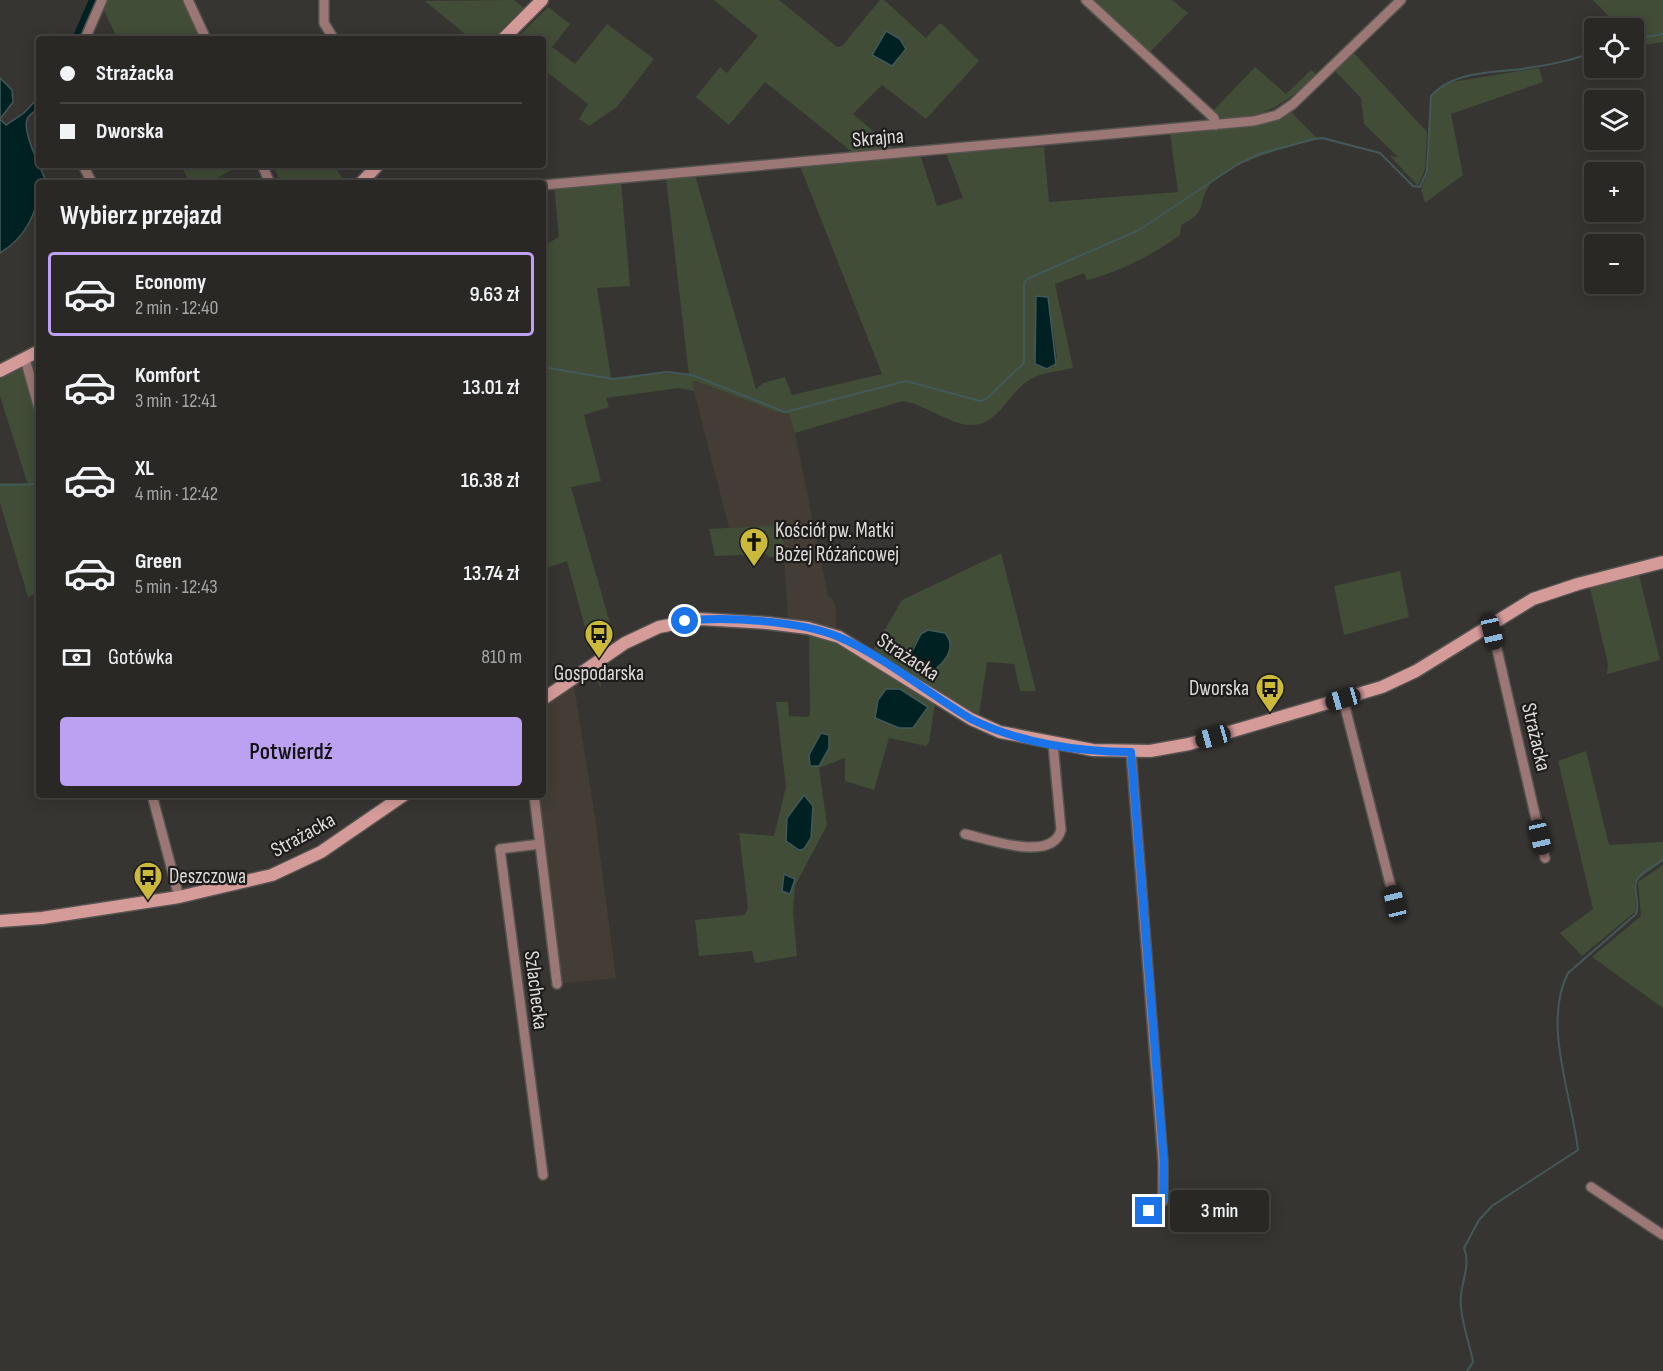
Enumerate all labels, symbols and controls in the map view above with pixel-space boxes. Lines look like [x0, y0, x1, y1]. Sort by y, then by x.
map controls [1584, 18, 1644, 294]
button: locate [1584, 18, 1644, 78]
text: Strażacka [96, 60, 174, 87]
button: layers [1584, 90, 1644, 150]
text: Dworska [96, 118, 163, 145]
street label: Skrajna [851, 123, 905, 153]
button: + [1584, 162, 1644, 222]
text: Wybierz przejazd [60, 200, 222, 232]
button: − [1584, 234, 1644, 294]
icon: car [63, 267, 117, 321]
text: Economy [135, 269, 206, 296]
text: 9.63 zł [469, 281, 519, 308]
text: 2 min · 12:40 [135, 296, 218, 320]
icon: car [63, 360, 117, 414]
text: Komfort [135, 362, 200, 389]
text: 13.01 zł [463, 374, 519, 401]
text: 3 min · 12:41 [135, 389, 217, 413]
icon: car [63, 453, 117, 507]
text: XL [135, 455, 154, 482]
text: 16.38 zł [461, 467, 519, 494]
text: 4 min · 12:42 [135, 482, 218, 506]
place label: Kościół pw. Matki Bożej Różańcowej [775, 518, 899, 567]
church icon: Kościół pw. Matki Bożej Różańcowej [738, 526, 770, 568]
icon: car [63, 546, 117, 600]
text: Green [135, 548, 182, 575]
text: 13.74 zł [463, 560, 519, 587]
text: 5 min · 12:43 [135, 575, 218, 599]
route start [671, 607, 698, 634]
car [1479, 612, 1505, 652]
bus stop icon: Gospodarska [583, 618, 615, 660]
street label: Strażacka [872, 628, 944, 686]
icon: cash [60, 641, 93, 674]
text: Gotówka [108, 644, 173, 671]
text: 810 m [481, 645, 522, 669]
place label: Gospodarska [554, 661, 644, 686]
bus stop icon: Dworska [1254, 672, 1286, 714]
place label: Dworska [1189, 676, 1249, 701]
car [1323, 685, 1363, 713]
street label: Strażacka [1516, 700, 1556, 774]
button: Potwierdź [60, 717, 522, 786]
car [1193, 723, 1233, 751]
street label: Strażacka [267, 807, 339, 863]
car [1527, 817, 1553, 857]
bus stop icon: Deszczowa [132, 860, 164, 902]
place label: Deszczowa [169, 864, 246, 889]
car [1382, 883, 1408, 923]
street label: Szlachecka [519, 949, 553, 1031]
callout: 3 min [1170, 1190, 1269, 1232]
route end [1135, 1197, 1162, 1224]
text: 3 min [1201, 1199, 1238, 1223]

